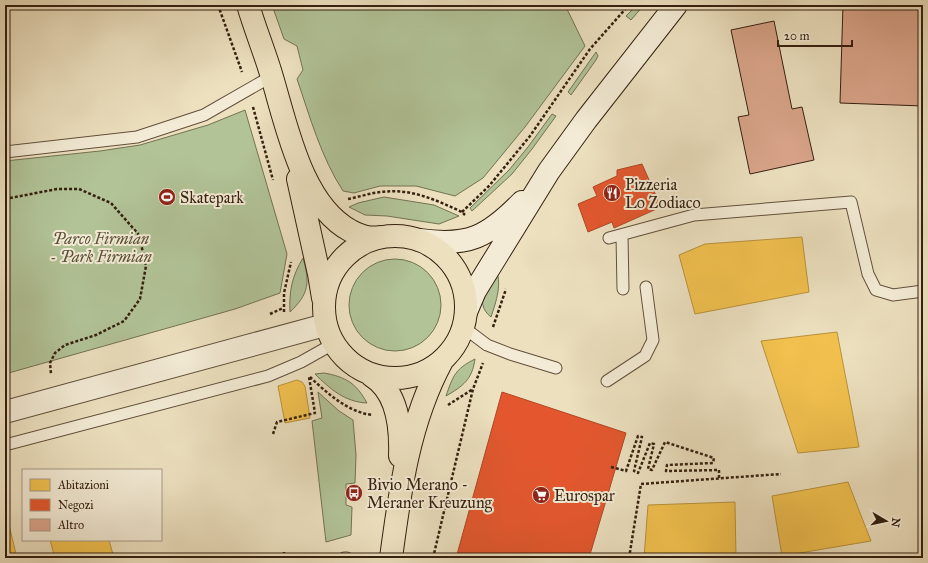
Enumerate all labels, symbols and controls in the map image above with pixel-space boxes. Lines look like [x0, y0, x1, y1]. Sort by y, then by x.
scale bar [778, 22, 852, 48]
text: 20 m [784, 29, 810, 43]
place label: Pizzeria Lo Zodiaco [625, 175, 701, 212]
restaurant icon: Pizzeria Lo Zodiaco [602, 183, 622, 203]
sports icon: Skatepark [157, 187, 177, 207]
place label: Skatepark [180, 188, 244, 207]
park label: Parco Firmian - Park Firmian [50, 229, 152, 266]
legend [22, 469, 162, 541]
place label: Bivio Merano - Meraner Kreuzung [367, 475, 493, 513]
text: Abitazioni [57, 478, 110, 492]
bus stop icon: Bivio Merano - Meraner Kreuzung [344, 483, 364, 503]
supermarket icon: Eurospar [531, 485, 551, 505]
place label: Eurospar [554, 486, 615, 505]
text: Negozi [58, 498, 94, 513]
north arrow [866, 501, 906, 541]
text: N [888, 517, 903, 529]
text: Altro [57, 518, 84, 532]

